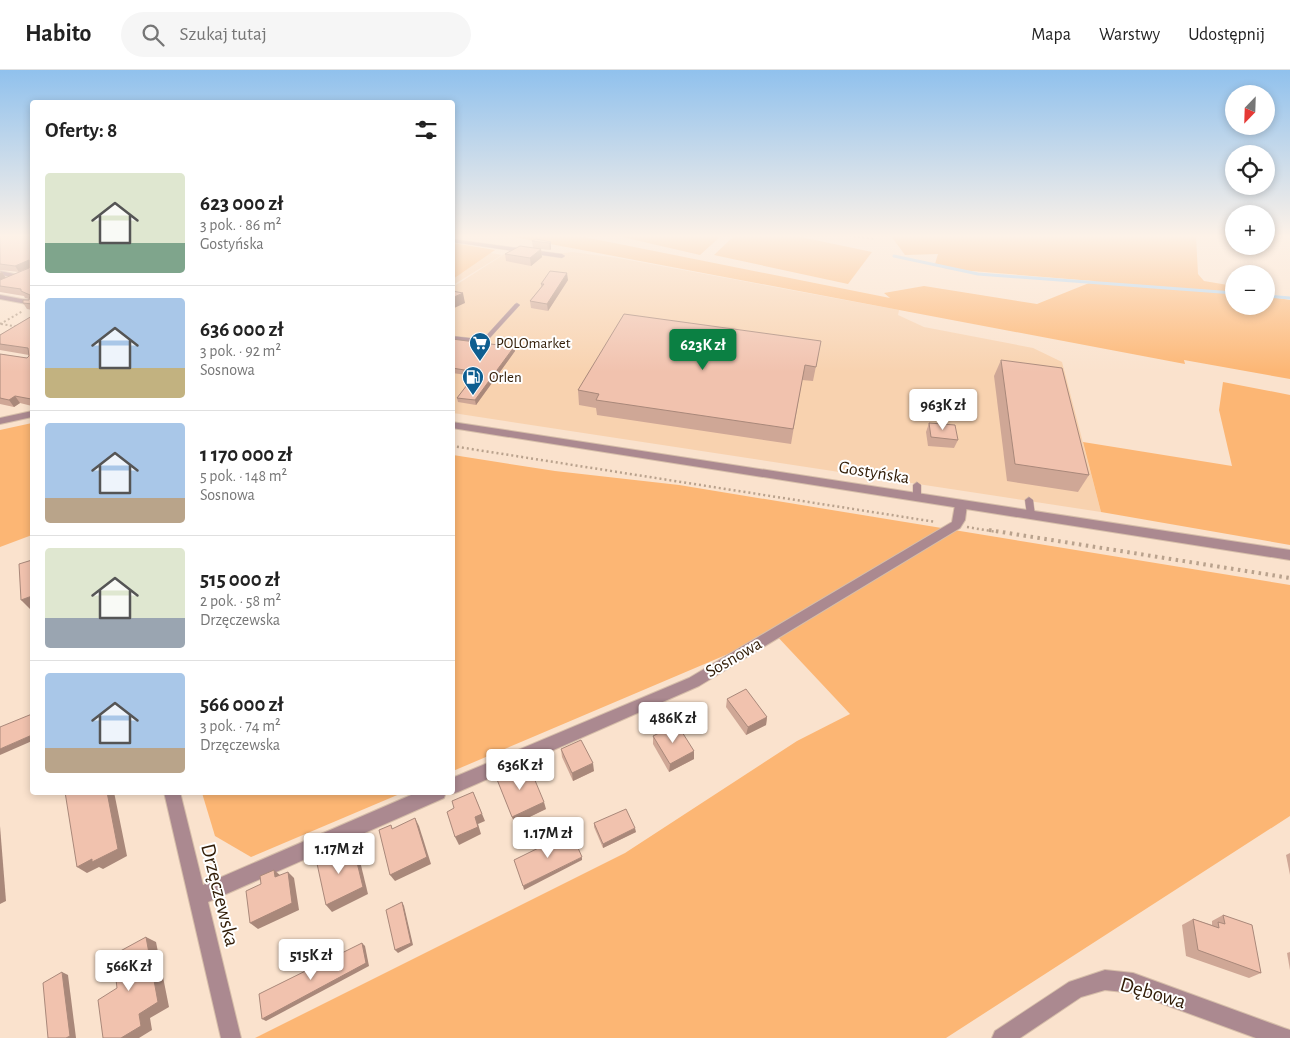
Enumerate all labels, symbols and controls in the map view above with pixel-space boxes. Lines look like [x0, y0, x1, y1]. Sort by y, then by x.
search box [121, 12, 471, 57]
icon: search [139, 21, 167, 49]
text: Habito [25, 22, 91, 46]
text: Szukaj tutaj [179, 25, 267, 44]
text: Mapa [1031, 26, 1071, 44]
text: Warstwy [1099, 26, 1160, 44]
text: Udostępnij [1188, 26, 1265, 44]
north arrow [1225, 85, 1275, 135]
map controls [1225, 85, 1275, 315]
icon: filters [412, 116, 440, 144]
text: Oferty: 8 [45, 120, 117, 141]
button: locate [1225, 145, 1275, 195]
icon: home [85, 193, 145, 253]
text: 623 000 zł [200, 193, 283, 214]
button: + [1225, 205, 1275, 255]
text: 3 pok. · 86 m² [200, 217, 281, 233]
text: Gostyńska [200, 236, 264, 252]
button: − [1225, 265, 1275, 315]
icon: home [85, 318, 145, 378]
text: 636 000 zł [200, 319, 283, 340]
pin: 623K zł [657, 328, 749, 371]
supermarket icon: POLOmarket [468, 331, 492, 362]
place label: POLOmarket [496, 336, 571, 351]
text: 623K zł [680, 337, 726, 353]
text: 3 pok. · 92 m² [200, 343, 281, 359]
text: Sosnowa [200, 362, 255, 378]
fuel station icon: Orlen [461, 365, 485, 396]
place label: Orlen [489, 370, 522, 385]
pin: 963K zł [897, 388, 989, 431]
text: 963K zł [920, 397, 966, 413]
icon: home [85, 443, 145, 503]
text: 1 170 000 zł [200, 444, 292, 465]
street label: Gostyńska [837, 459, 911, 487]
text: 5 pok. · 148 m² [200, 468, 287, 484]
text: Sosnowa [200, 487, 255, 503]
icon: home [85, 568, 145, 628]
text: 515 000 zł [200, 569, 280, 590]
text: 2 pok. · 58 m² [200, 593, 281, 609]
text: Drzęczewska [200, 612, 280, 628]
street label: Sosnowa [703, 635, 765, 681]
icon: home [85, 693, 145, 753]
text: 566 000 zł [200, 694, 283, 715]
pin: 486K zł [627, 702, 719, 744]
text: 486K zł [650, 710, 696, 726]
text: 3 pok. · 74 m² [200, 718, 281, 734]
text: Drzęczewska [200, 737, 280, 753]
pin: 636K zł [474, 748, 566, 791]
text: 636K zł [497, 757, 543, 773]
pin: 1.17M zł [496, 816, 600, 859]
text: 1.17M zł [524, 825, 572, 841]
pin: 1.17M zł [287, 832, 391, 875]
street label: Drzęczewska [197, 841, 243, 949]
text: 1.17M zł [315, 841, 363, 857]
pin: 515K zł [265, 938, 357, 981]
text: 515K zł [290, 947, 332, 963]
pin: 566K zł [83, 950, 175, 992]
text: 566K zł [106, 958, 152, 974]
street label: Dębowa [1118, 974, 1189, 1012]

